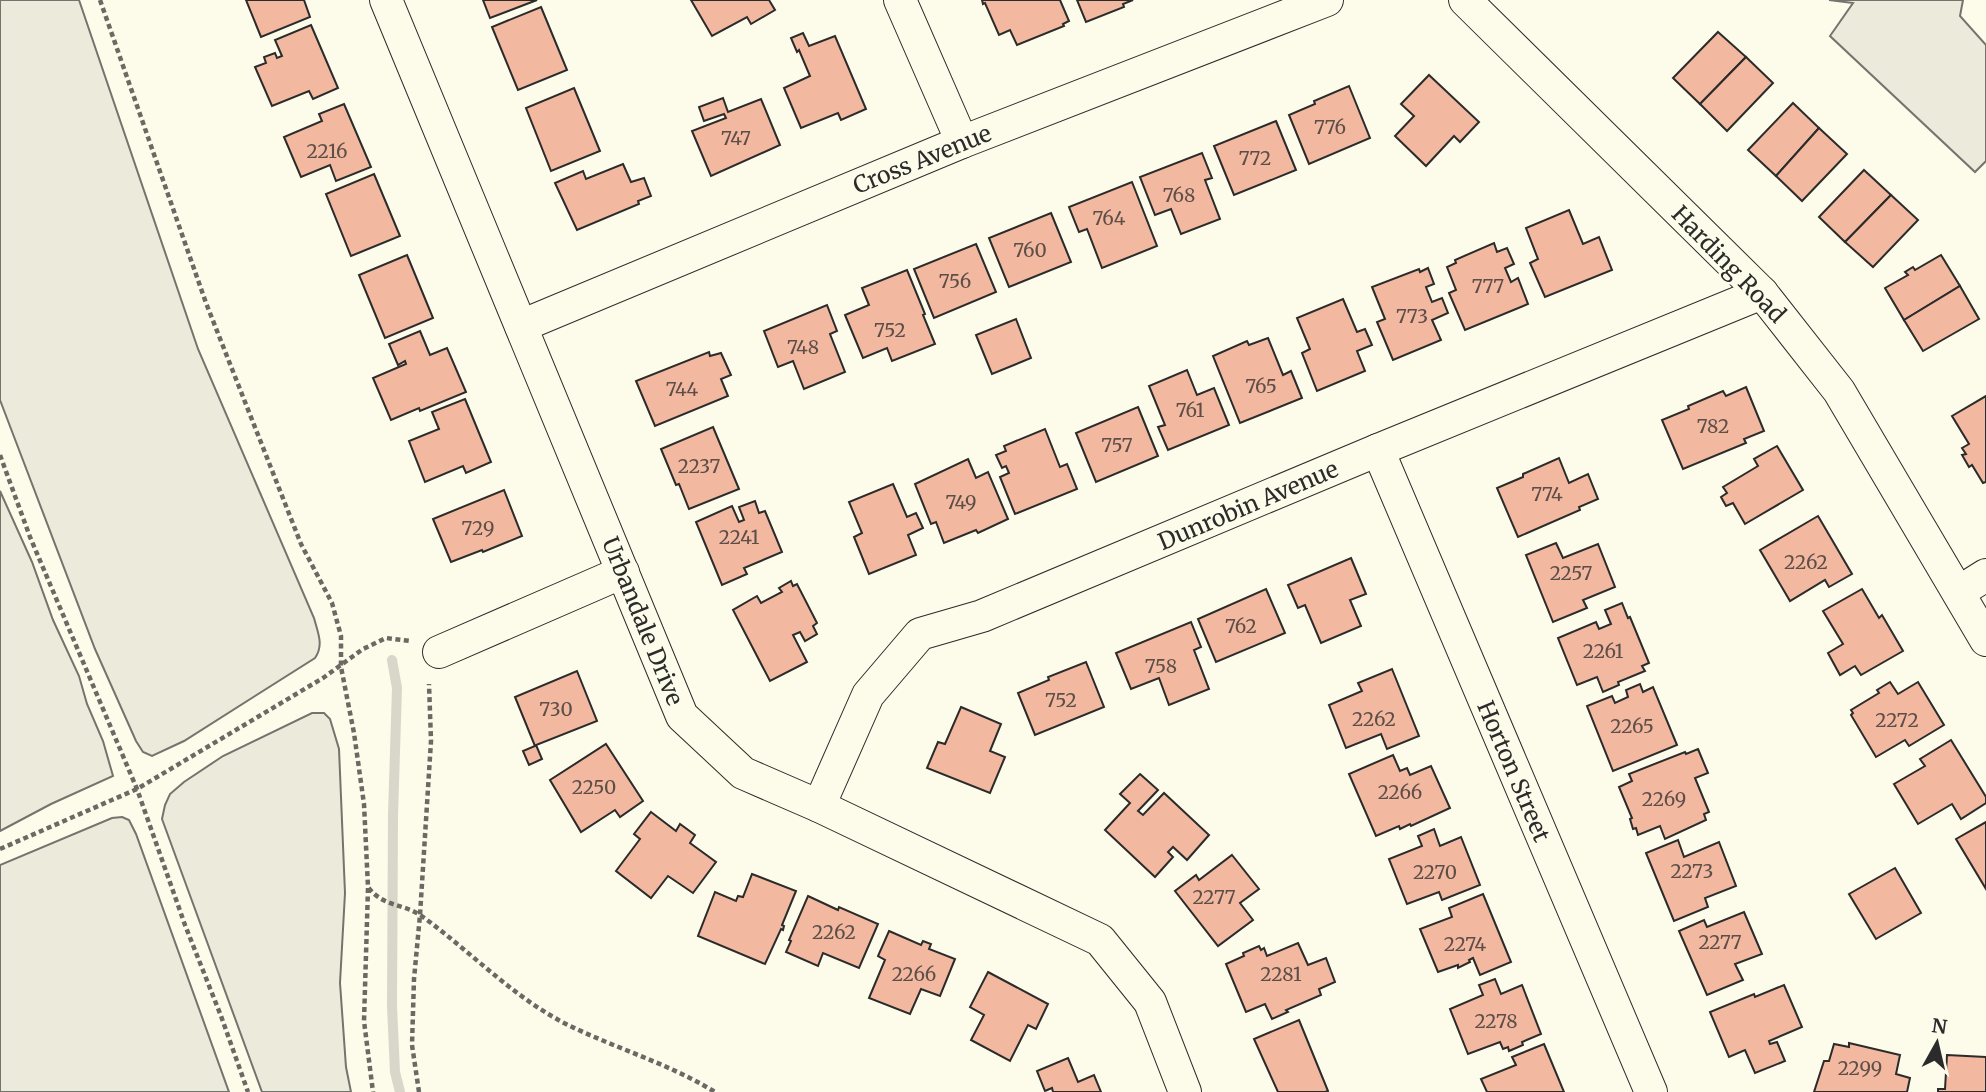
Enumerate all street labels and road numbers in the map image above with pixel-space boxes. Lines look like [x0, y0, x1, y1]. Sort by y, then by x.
street label: Cross Avenue [849, 118, 995, 200]
street label: Harding Road [1666, 199, 1792, 329]
street label: Dunrobin Avenue [1154, 454, 1342, 556]
street label: Urbandale Drive [596, 533, 690, 709]
street label: Horton Street [1471, 696, 1557, 846]

